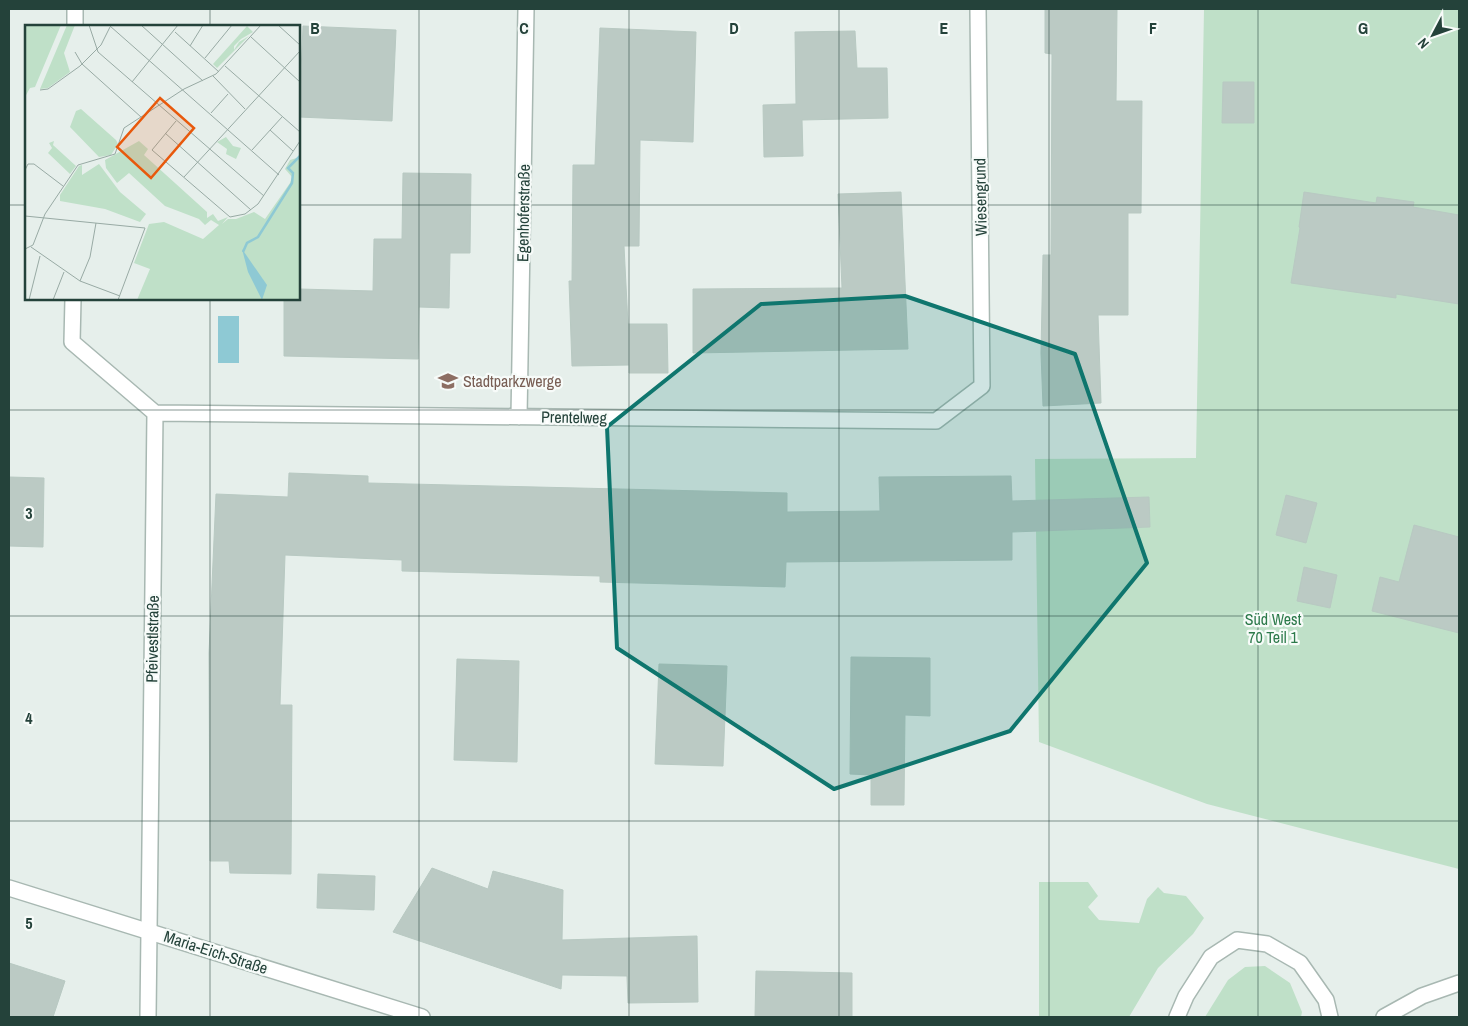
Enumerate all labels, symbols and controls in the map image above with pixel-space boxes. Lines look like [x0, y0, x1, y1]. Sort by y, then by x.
north arrow [1408, 10, 1458, 60]
text: B [310, 17, 320, 39]
text: C [519, 17, 529, 39]
text: D [729, 17, 739, 39]
text: E [940, 17, 949, 39]
text: F [1149, 17, 1157, 39]
text: G [1358, 17, 1368, 39]
inset map [25, 25, 300, 300]
text: N [1414, 34, 1433, 53]
street label: Wiesengrund [968, 158, 992, 236]
street label: Egenhoferstraße [511, 164, 535, 262]
school or university icon: Stadtparkzwerge [437, 370, 459, 392]
place label: Stadtparkzwerge [463, 370, 561, 392]
street label: Prentelweg [541, 405, 608, 429]
text: 3 [25, 502, 33, 524]
street label: Pfeivestlstraße [140, 595, 164, 683]
park label: Süd West 70 Teil 1 [1245, 608, 1302, 648]
text: 4 [25, 707, 33, 729]
text: 5 [25, 912, 33, 934]
street label: Maria-Eich-Straße [161, 925, 271, 979]

